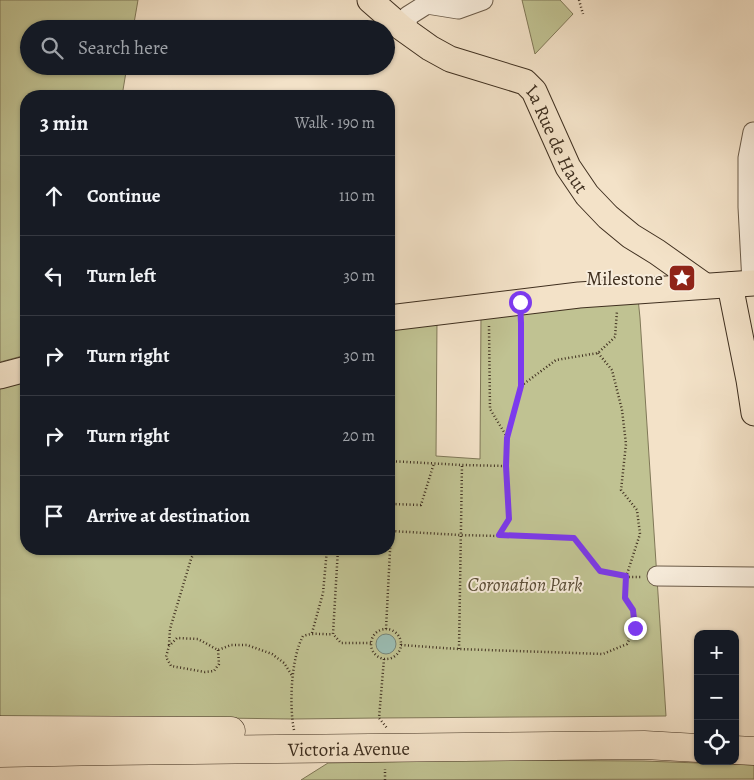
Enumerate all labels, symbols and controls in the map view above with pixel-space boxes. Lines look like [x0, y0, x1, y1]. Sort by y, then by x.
search box [20, 20, 395, 75]
icon: search [38, 34, 66, 62]
text: Search here [78, 35, 168, 61]
street label: La Rue de Haut [520, 78, 594, 199]
text: 3 min [40, 109, 88, 137]
text: Walk · 190 m [295, 112, 375, 134]
icon: ahead [40, 182, 68, 210]
text: Continue [87, 183, 161, 209]
text: 110 m [339, 185, 375, 207]
icon: left [40, 262, 68, 290]
text: Turn left [87, 263, 156, 289]
place icon: Milestone [667, 263, 697, 293]
text: 30 m [343, 265, 375, 287]
place label: Milestone [586, 266, 663, 292]
route start [509, 291, 532, 314]
icon: right [40, 342, 68, 370]
text: Turn right [87, 343, 169, 369]
text: 30 m [343, 345, 375, 367]
icon: right [40, 422, 68, 450]
text: Turn right [87, 423, 169, 449]
text: 20 m [342, 425, 375, 447]
icon: arrive [40, 502, 68, 530]
text: Arrive at destination [87, 503, 250, 529]
park label: Coronation Park [468, 572, 582, 598]
route end [624, 617, 647, 640]
map controls [694, 630, 739, 765]
button: + [694, 630, 739, 675]
button: − [694, 675, 739, 720]
button: locate [694, 720, 739, 765]
street label: Victoria Avenue [287, 736, 410, 763]

